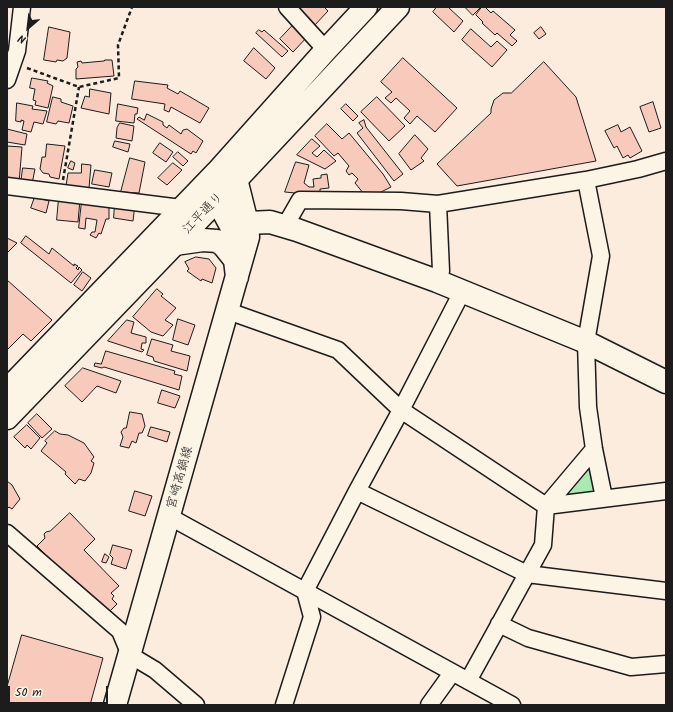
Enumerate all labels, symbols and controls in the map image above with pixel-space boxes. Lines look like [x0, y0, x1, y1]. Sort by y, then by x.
north arrow [8, 8, 48, 48]
text: N [15, 29, 30, 48]
street label: 江平通り [180, 190, 228, 238]
street label: 宮崎高鍋線 [165, 445, 197, 511]
scale bar [10, 678, 110, 704]
text: 50 m [15, 683, 42, 702]

